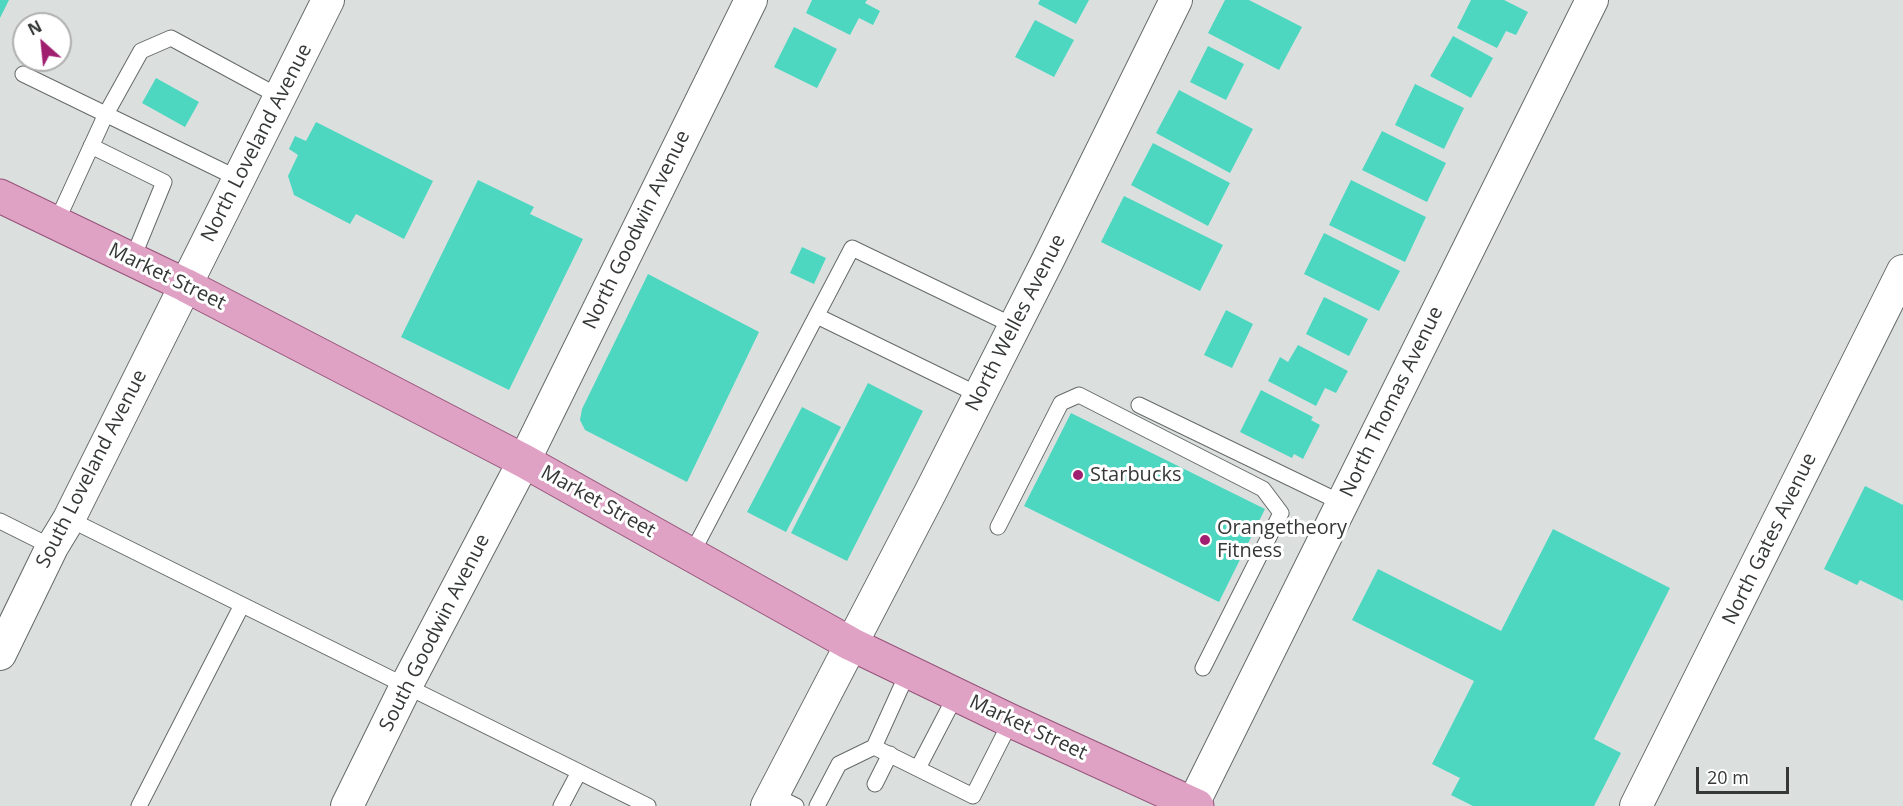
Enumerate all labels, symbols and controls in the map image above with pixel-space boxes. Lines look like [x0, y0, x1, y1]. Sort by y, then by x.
north arrow [12, 12, 72, 72]
text: N [24, 15, 46, 41]
street label: North Loveland Avenue [197, 40, 317, 246]
street label: North Goodwin Avenue [578, 127, 696, 333]
street label: North Welles Avenue [961, 231, 1071, 415]
street label: Market Street [105, 238, 229, 316]
street label: North Thomas Avenue [1335, 303, 1449, 501]
street label: South Loveland Avenue [32, 366, 152, 572]
street label: North Gates Avenue [1718, 449, 1822, 629]
street label: Market Street [537, 461, 659, 543]
place label: Starbucks [1090, 463, 1182, 487]
marker: Starbucks [1071, 468, 1085, 482]
place label: Orangetheory Fitness [1217, 516, 1347, 563]
street label: South Goodwin Avenue [375, 530, 495, 736]
marker: Orangetheory Fitness [1198, 533, 1212, 547]
street label: Market Street [965, 690, 1091, 766]
scale bar [1699, 755, 1792, 793]
text: 20 m [1707, 765, 1749, 789]

